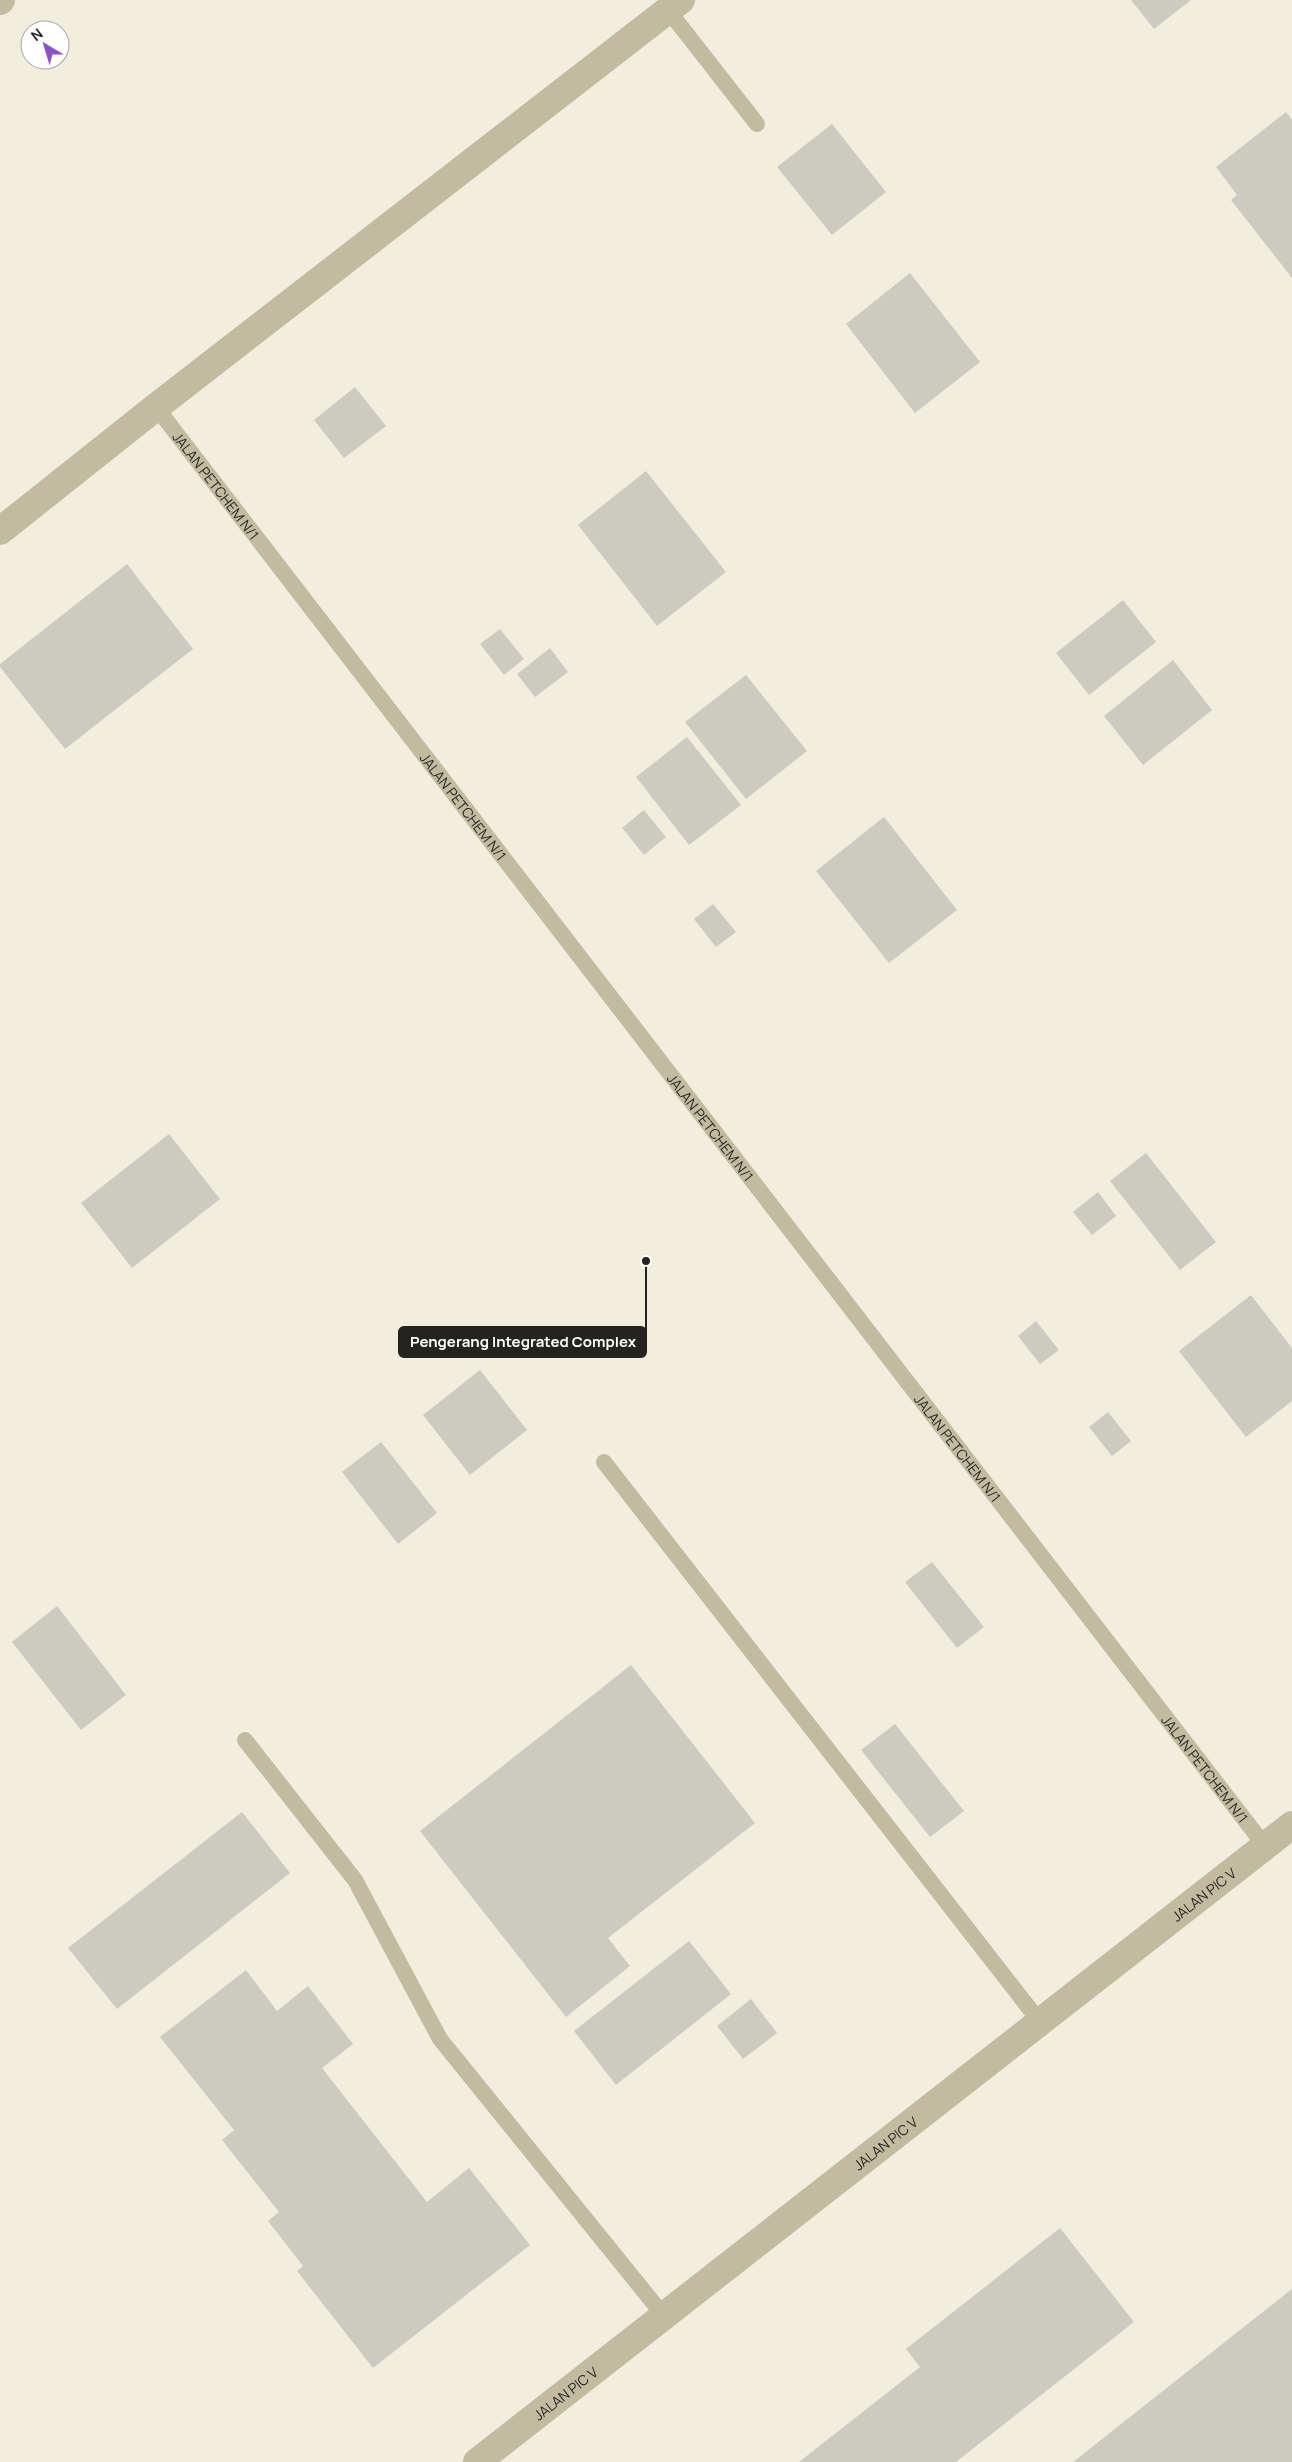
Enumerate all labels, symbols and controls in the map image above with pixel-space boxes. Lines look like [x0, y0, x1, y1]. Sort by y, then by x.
north arrow [20, 20, 70, 70]
text: N [27, 24, 47, 45]
street label: JALAN PETCHEM N/1 [169, 428, 264, 543]
street label: JALAN PETCHEM N/1 [416, 749, 511, 864]
street label: JALAN PETCHEM N/1 [663, 1069, 758, 1185]
callout: Pengerang Integrated Complex [399, 1327, 646, 1357]
text: Pengerang Integrated Complex [410, 1331, 637, 1352]
street label: JALAN PETCHEM N/1 [911, 1390, 1006, 1505]
street label: JALAN PETCHEM N/1 [1158, 1711, 1253, 1826]
street label: JALAN PIC V [1167, 1863, 1240, 1925]
street label: JALAN PIC V [849, 2112, 922, 2174]
street label: JALAN PIC V [529, 2362, 602, 2424]

